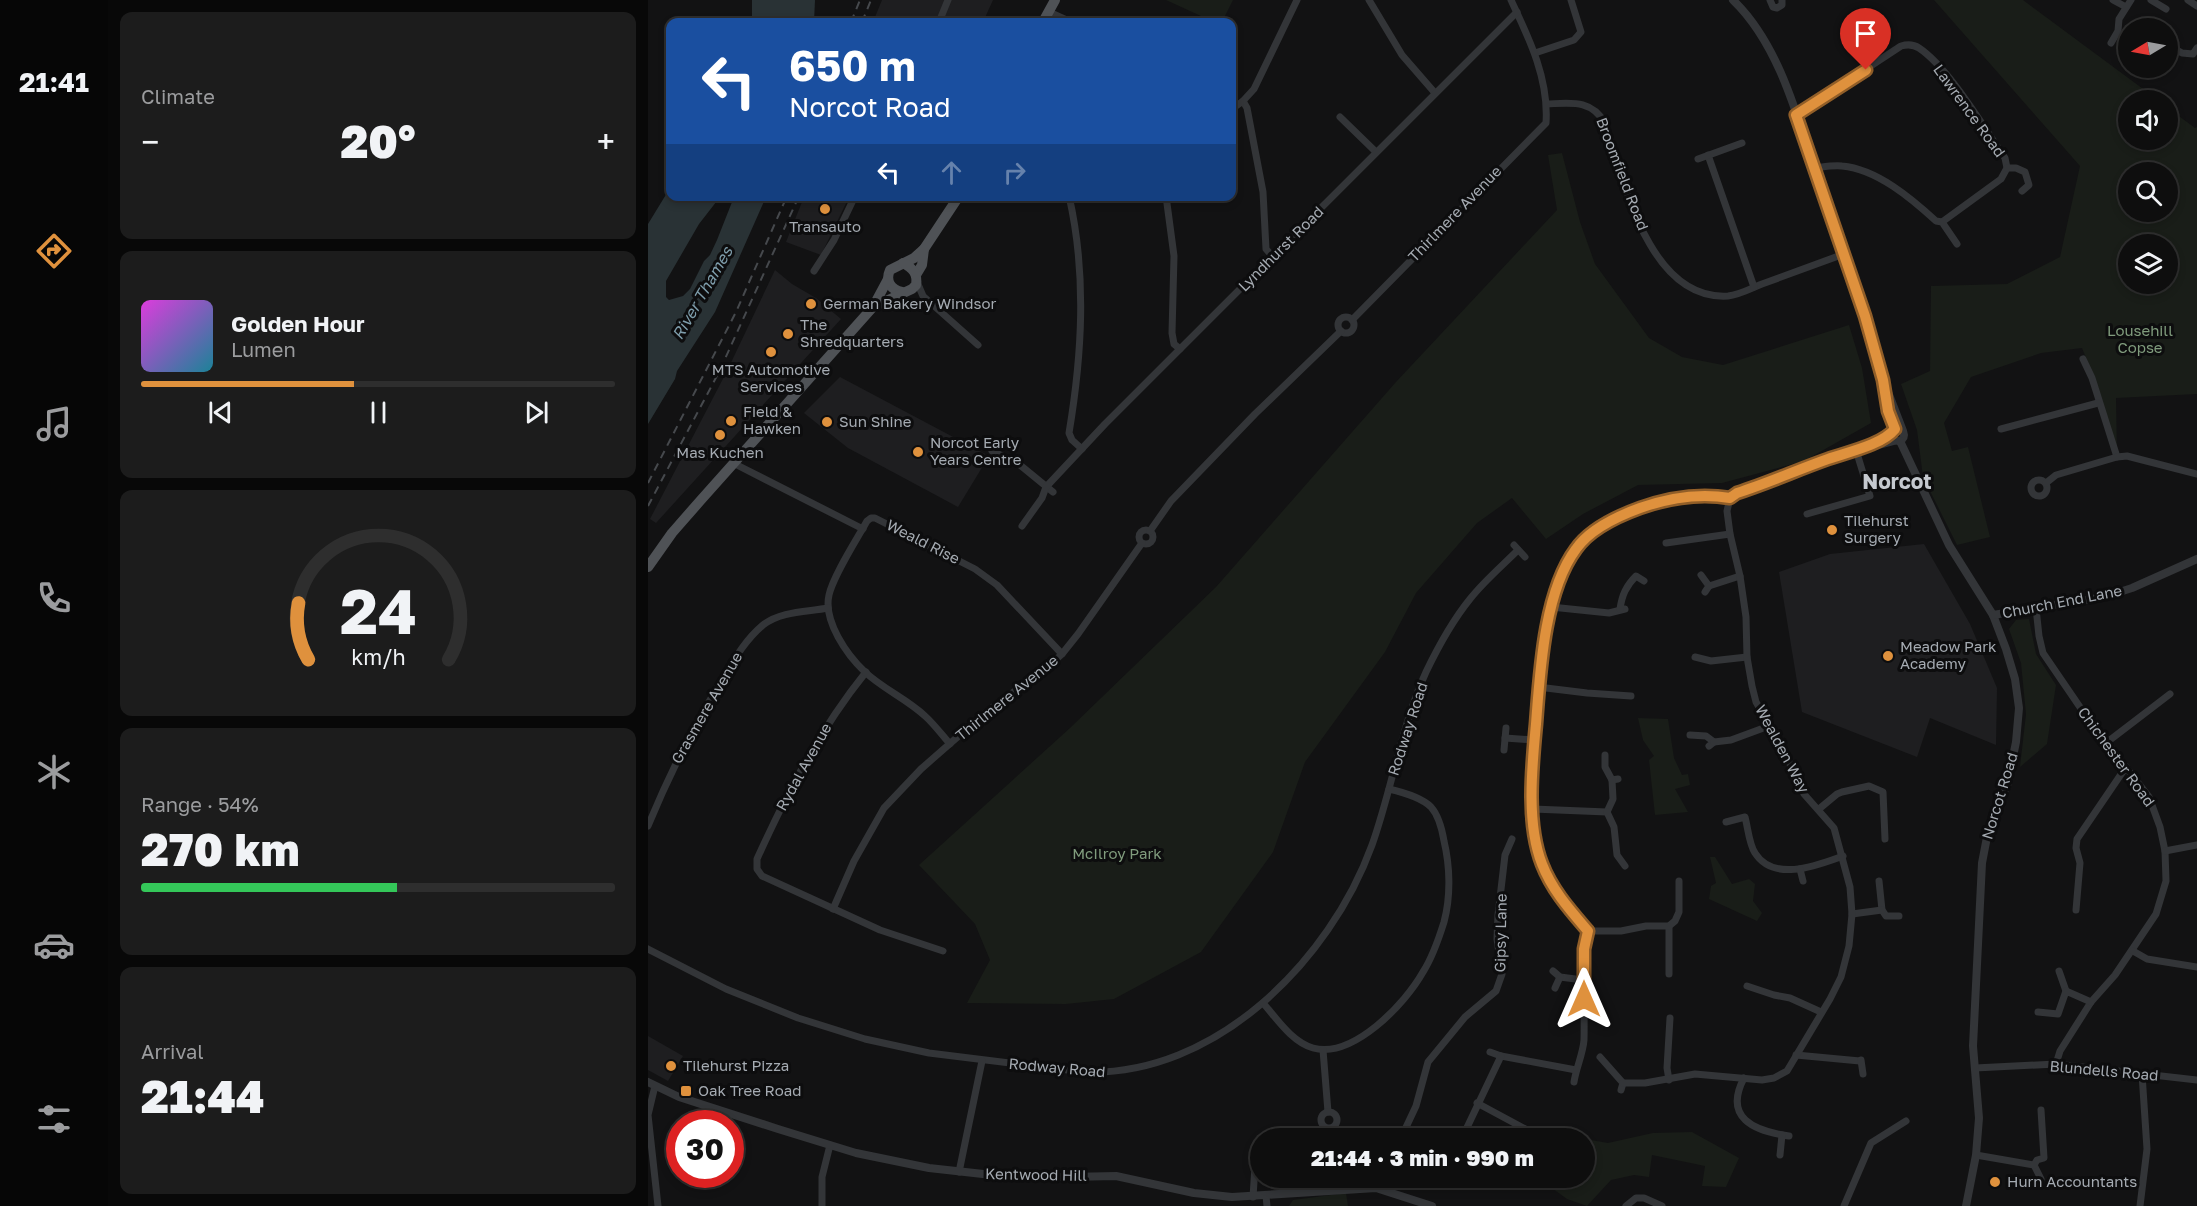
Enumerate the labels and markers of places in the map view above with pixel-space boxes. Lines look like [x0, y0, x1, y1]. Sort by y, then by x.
pin [1840, 8, 1891, 70]
marker: Transauto [818, 202, 832, 216]
place label: Transauto [789, 217, 861, 235]
place label: German Bakery Windsor [823, 294, 997, 312]
marker: German Bakery Windsor [804, 297, 818, 311]
place label: The Shredquarters [800, 315, 904, 350]
marker: The Shredquarters [781, 327, 795, 341]
marker: MTS Automotive Services [764, 345, 778, 359]
place label: MTS Automotive Services [712, 360, 830, 395]
place label: Field & Hawken [743, 402, 801, 437]
place label: Sun Shine [839, 412, 912, 430]
marker: Field & Hawken [724, 414, 738, 428]
marker: Sun Shine [820, 415, 834, 429]
marker: Mas Kuchen [713, 428, 727, 442]
place label: Norcot Early Years Centre [930, 433, 1022, 468]
place label: Mas Kuchen [676, 443, 764, 461]
marker: Norcot Early Years Centre [911, 445, 925, 459]
place label: Tilehurst Surgery [1844, 511, 1909, 546]
marker: Tilehurst Surgery [1825, 523, 1839, 537]
place label: Meadow Park Academy [1900, 637, 1997, 672]
marker: Meadow Park Academy [1881, 649, 1895, 663]
place label: Tilehurst Pizza [683, 1056, 789, 1074]
marker: Tilehurst Pizza [664, 1059, 678, 1073]
place label: Oak Tree Road [698, 1081, 801, 1099]
marker: Oak Tree Road [679, 1084, 693, 1098]
place label: Hurn Accountants [2007, 1172, 2137, 1190]
marker: Hurn Accountants [1988, 1175, 2002, 1189]

